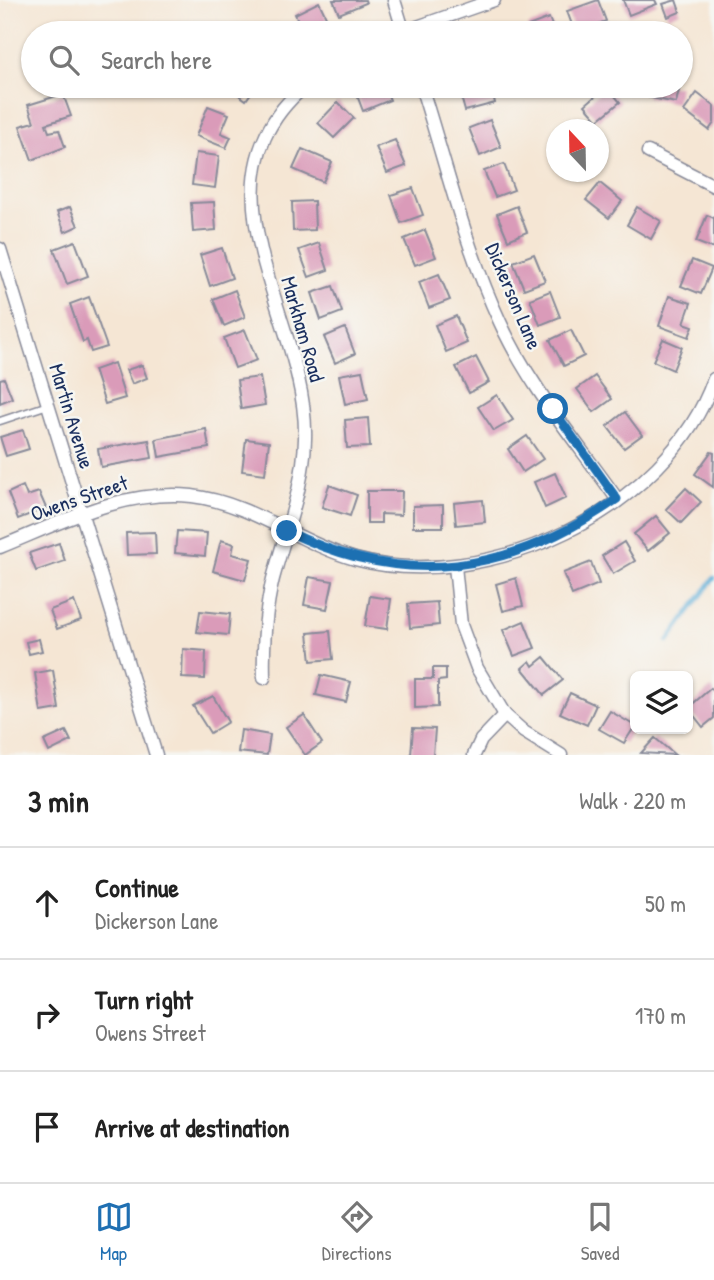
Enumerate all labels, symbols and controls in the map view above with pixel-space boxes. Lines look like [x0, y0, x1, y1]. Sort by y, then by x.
search box [21, 21, 693, 98]
icon: search [45, 41, 83, 79]
text: Search here [101, 42, 212, 77]
north arrow [546, 119, 609, 182]
street label: Dickerson Lane [479, 238, 549, 354]
street label: Markham Road [274, 273, 332, 385]
street label: Martin Avenue [42, 360, 102, 472]
route start [537, 393, 568, 424]
street label: Owens Street [27, 468, 132, 528]
route end [271, 515, 302, 546]
map controls [630, 671, 693, 734]
button: layers [630, 671, 693, 734]
text: 3 min [28, 781, 89, 821]
text: Walk · 220 m [579, 785, 686, 816]
text: Continue [95, 870, 179, 905]
icon: ahead [28, 884, 66, 922]
text: 50 m [645, 888, 686, 919]
text: Dickerson Lane [95, 905, 219, 936]
text: Turn right [95, 982, 193, 1017]
icon: right [28, 996, 66, 1034]
text: 170 m [635, 1000, 686, 1031]
text: Owens Street [95, 1017, 206, 1048]
icon: arrive [28, 1108, 66, 1146]
text: Arrive at destination [95, 1110, 290, 1145]
tab: Map [95, 1198, 133, 1266]
tab: Directions [322, 1198, 392, 1266]
tab: Saved [581, 1198, 619, 1266]

